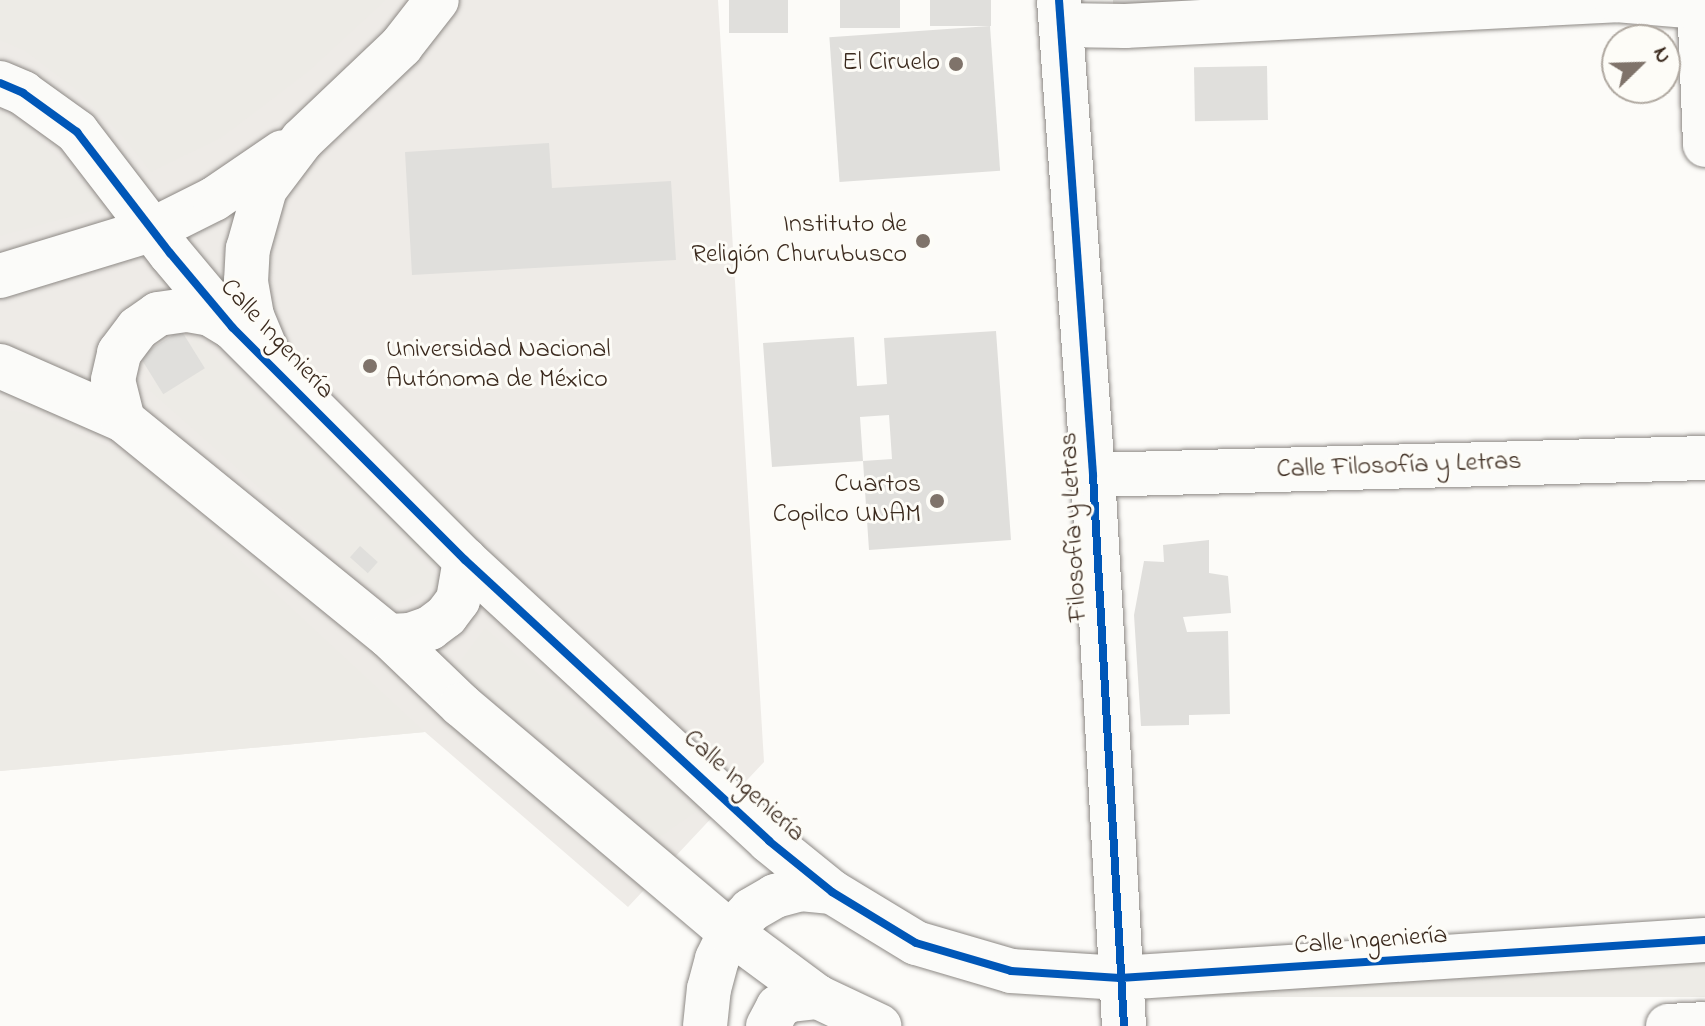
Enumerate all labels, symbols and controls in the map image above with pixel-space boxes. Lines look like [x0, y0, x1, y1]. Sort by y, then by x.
north arrow [1601, 24, 1681, 104]
text: N [1644, 42, 1679, 68]
place label: El Ciruelo [842, 48, 940, 80]
marker: El Ciruelo [947, 55, 965, 73]
place label: Instituto de Religión Churubusco [692, 210, 907, 272]
marker: Instituto de Religión Churubusco [914, 232, 932, 250]
street label: Calle Ingeniería [212, 273, 340, 407]
place label: Universidad Nacional Autónoma de México [386, 335, 611, 396]
marker: Universidad Nacional Autónoma de México [361, 357, 379, 375]
street label: Filosofía y Letras [1054, 431, 1096, 623]
street label: Calle Filosofía y Letras [1276, 447, 1522, 487]
place label: Cuartos Copilco UNAM [773, 470, 921, 532]
marker: Cuartos Copilco UNAM [928, 492, 946, 510]
street label: Calle Ingeniería [676, 724, 810, 850]
street label: Calle Ingeniería [1293, 921, 1449, 963]

